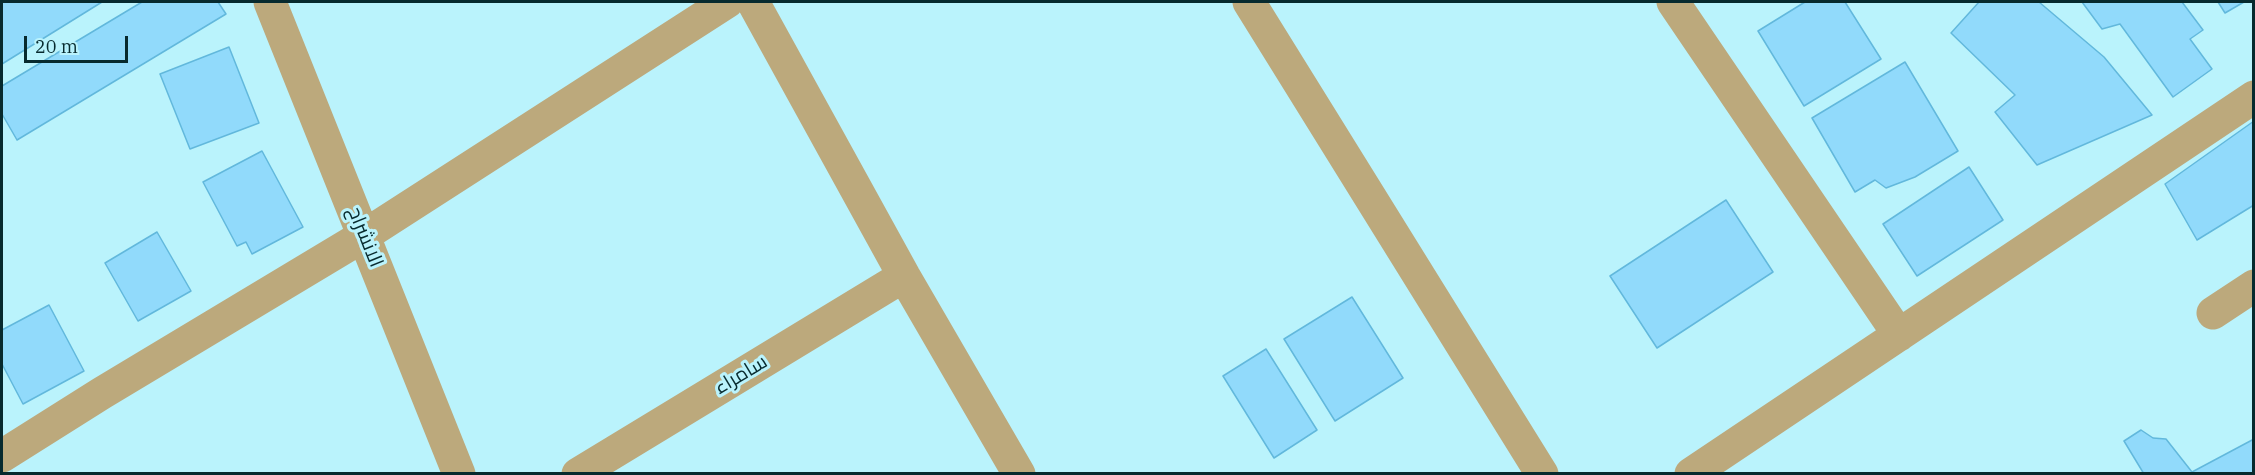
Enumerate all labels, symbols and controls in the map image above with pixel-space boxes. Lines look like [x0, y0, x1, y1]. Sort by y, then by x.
scale bar [27, 24, 130, 62]
text: 20 m [35, 35, 78, 58]
street label: الانشراح [342, 203, 388, 271]
street label: سامراء [710, 350, 772, 400]

